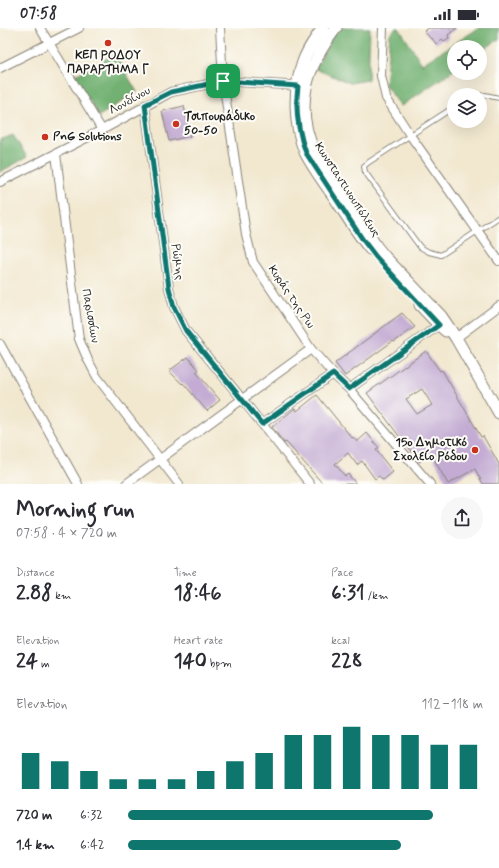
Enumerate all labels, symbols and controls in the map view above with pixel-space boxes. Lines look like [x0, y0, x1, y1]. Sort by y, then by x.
text: 07:58 [20, 4, 57, 24]
marker: ΚΕΠ ΡΟΔΟΥ ΠΑΡΑΡΤΗΜΑ Γ [103, 38, 113, 48]
map controls [447, 40, 487, 128]
button: locate [447, 40, 487, 80]
place label: ΚΕΠ ΡΟΔΟΥ ΠΑΡΑΡΤΗΜΑ Γ [67, 48, 149, 78]
pin [206, 64, 240, 98]
icon: arrive [212, 70, 234, 92]
street label: Λονδίνου [106, 83, 154, 119]
button: layers [447, 88, 487, 128]
place label: Τσιπουράδικο 50-50 [183, 109, 256, 139]
marker: Τσιπουράδικο 50-50 [171, 119, 181, 129]
place label: PnG Solutions [53, 129, 122, 145]
marker: PnG Solutions [40, 132, 50, 142]
street label: Κωνσταντινουπόλεως [310, 140, 384, 240]
street label: Ρώμης [167, 243, 187, 281]
street label: Κυράς της Ρω [264, 262, 318, 332]
street label: Παρισσίων [77, 288, 103, 344]
place label: 15ο Δημοτικό Σχολείο Ρόδου [393, 435, 468, 465]
marker: 15ο Δημοτικό Σχολείο Ρόδου [470, 445, 480, 455]
text: Morning run [16, 496, 135, 524]
button: share [441, 497, 483, 539]
text: 07:58 · 4 × 720 m [16, 525, 117, 542]
text: Distance [16, 566, 55, 580]
text: Time [174, 566, 197, 580]
text: Pace [331, 566, 353, 580]
text: 2.88 [16, 580, 52, 607]
text: 18:46 [174, 580, 222, 607]
text: 6:31 [331, 580, 365, 607]
text: km [52, 589, 71, 603]
text: /km [365, 589, 388, 603]
text: Elevation [16, 634, 59, 648]
text: Heart rate [174, 634, 223, 648]
text: kcal [331, 634, 350, 648]
text: 24 [16, 648, 38, 675]
text: 140 [174, 648, 207, 675]
text: 228 [331, 648, 363, 675]
text: m [38, 657, 50, 671]
text: bpm [207, 657, 232, 671]
text: Elevation [16, 696, 67, 713]
text: 112–118 m [422, 696, 483, 713]
text: 720 m [16, 807, 52, 824]
text: 6:32 [80, 807, 103, 824]
text: 1.4 km [16, 837, 55, 854]
text: 6:42 [80, 837, 105, 854]

